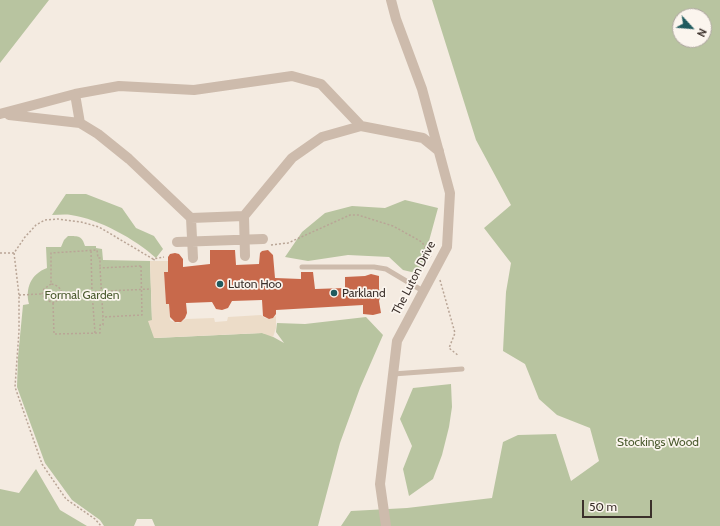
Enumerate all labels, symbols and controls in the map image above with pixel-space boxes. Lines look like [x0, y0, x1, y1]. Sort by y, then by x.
north arrow [672, 8, 712, 48]
text: N [694, 26, 710, 39]
street label: The Luton Drive [389, 239, 439, 317]
place label: Luton Hoo [228, 277, 282, 291]
marker: Luton Hoo [215, 279, 225, 289]
place label: Parkland [342, 286, 386, 300]
park label: Formal Garden [45, 288, 119, 302]
marker: Parkland [329, 288, 339, 298]
park label: Stockings Wood [617, 435, 699, 449]
scale bar [584, 492, 654, 518]
text: 50 m [589, 499, 617, 514]

